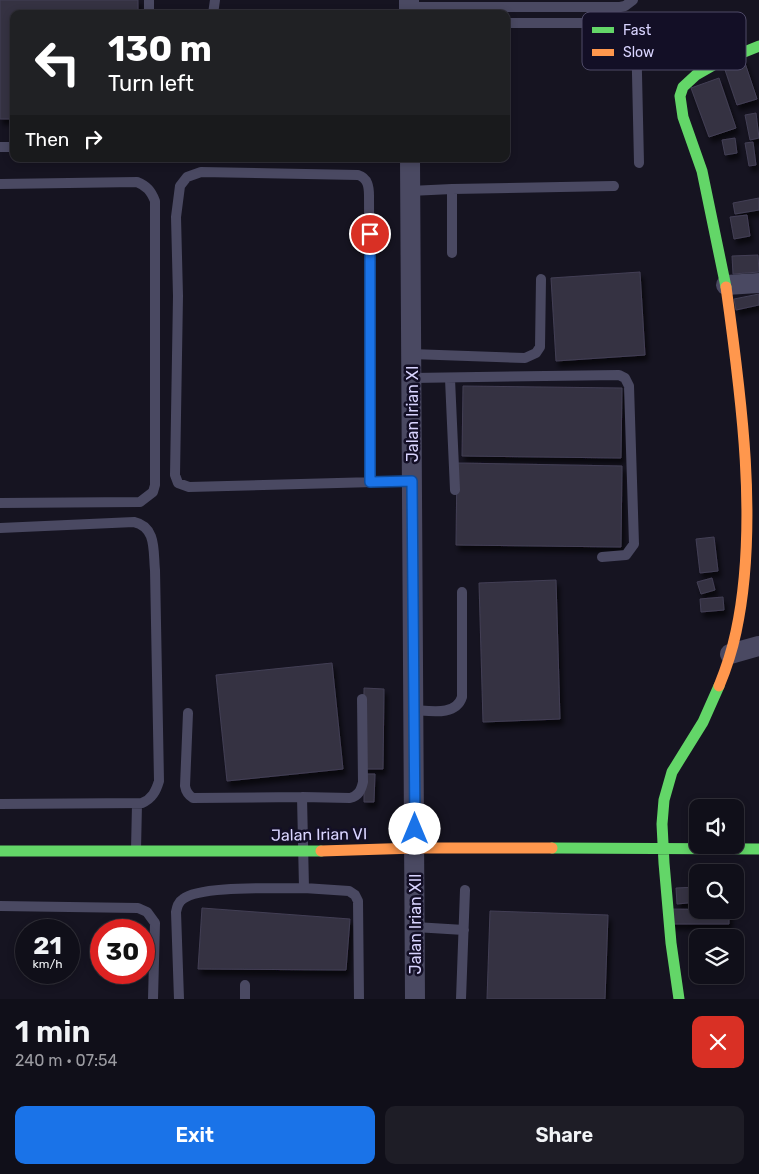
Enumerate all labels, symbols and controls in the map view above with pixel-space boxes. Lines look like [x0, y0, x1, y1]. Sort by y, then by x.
legend [582, 12, 746, 70]
text: Fast [623, 22, 652, 39]
text: 130 m [108, 28, 212, 70]
icon: left [25, 30, 90, 95]
text: Slow [623, 44, 654, 61]
text: Turn left [108, 70, 194, 97]
icon: right [79, 125, 107, 153]
text: Then [25, 128, 69, 151]
pin [349, 213, 391, 255]
icon: arrive [356, 220, 384, 248]
street label: Jalan Irian XI [403, 366, 422, 462]
map controls [689, 799, 744, 984]
button: sound [689, 799, 744, 854]
position arrow [388, 802, 440, 854]
street label: Jalan Irian VI [271, 824, 367, 845]
button: search [689, 864, 744, 919]
street label: Jalan Irian XII [406, 874, 425, 974]
speed limit sign: 30 [90, 919, 155, 984]
button: layers [689, 929, 744, 984]
text: 21 [33, 931, 62, 960]
text: km/h [33, 957, 62, 971]
text: 1 min [15, 1014, 90, 1050]
button: close [692, 1016, 744, 1068]
text: 240 m · 07:54 [15, 1051, 118, 1070]
button: Exit [15, 1106, 375, 1164]
button: Share [385, 1106, 744, 1164]

